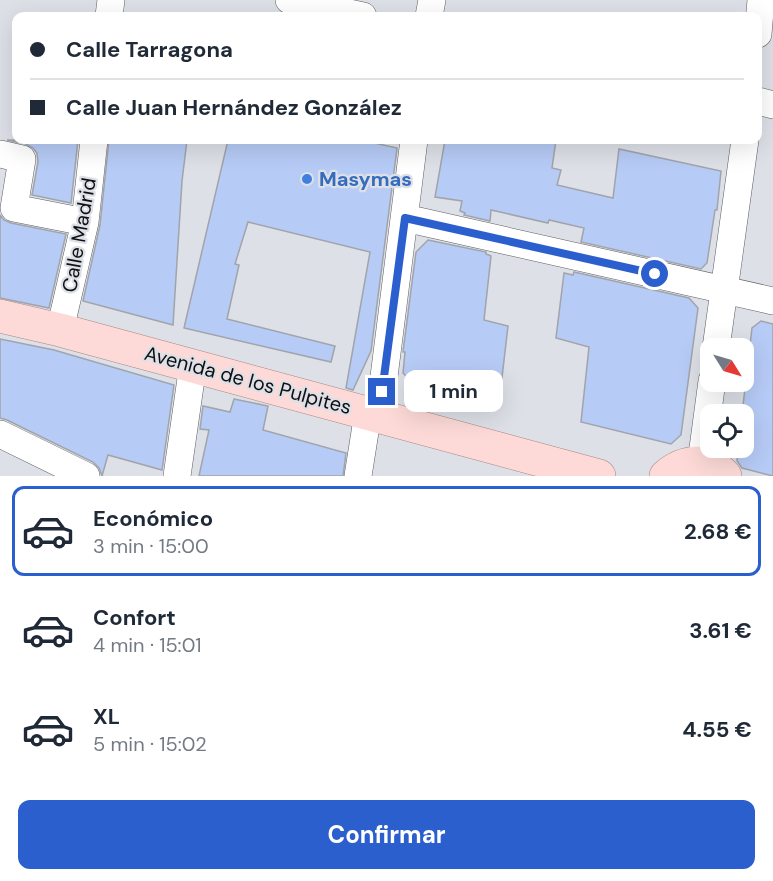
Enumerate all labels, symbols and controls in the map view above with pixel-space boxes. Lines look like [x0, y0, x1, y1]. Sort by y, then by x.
text: Calle Tarragona [66, 35, 233, 64]
text: Calle Juan Hernández González [66, 93, 402, 122]
place label: Masymas [319, 166, 412, 192]
marker: Masymas [300, 172, 314, 186]
street label: Calle Madrid [56, 176, 102, 294]
route start [641, 260, 668, 287]
north arrow [700, 338, 754, 392]
map controls [700, 338, 754, 458]
street label: Avenida de los Pulpites [142, 340, 354, 420]
callout: 1 min [403, 371, 502, 413]
route end [368, 378, 395, 405]
text: 1 min [429, 378, 478, 404]
button: locate [700, 404, 754, 458]
icon: car [21, 504, 75, 558]
text: Económico [93, 504, 213, 533]
text: 2.68 € [684, 517, 752, 546]
text: 3 min · 15:00 [93, 533, 209, 559]
icon: car [21, 603, 75, 657]
text: Confort [93, 603, 176, 632]
text: 3.61 € [689, 616, 752, 645]
text: 4 min · 15:01 [93, 632, 202, 658]
icon: car [21, 702, 75, 756]
text: XL [93, 702, 120, 731]
text: 4.55 € [682, 715, 752, 744]
text: 5 min · 15:02 [93, 731, 207, 757]
button: Confirmar [18, 800, 755, 869]

